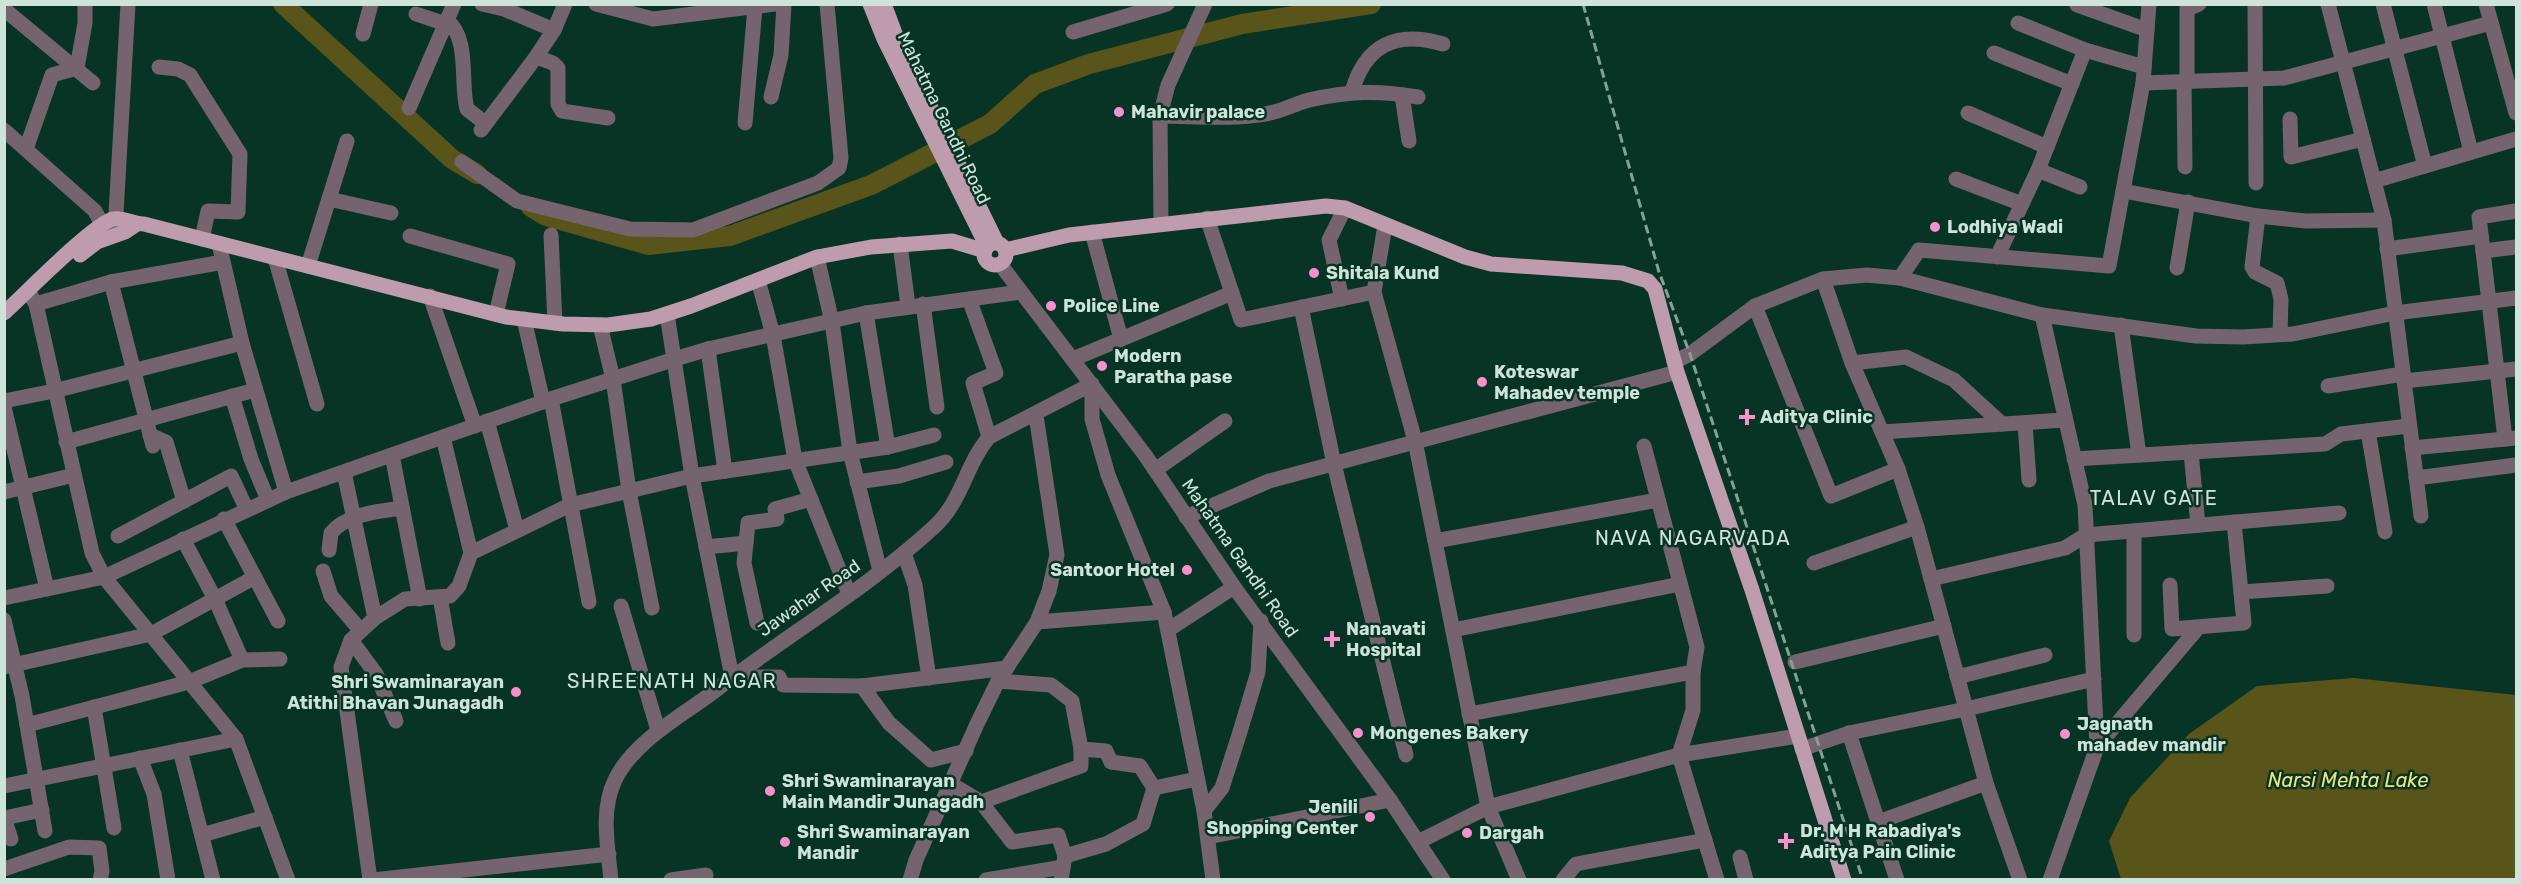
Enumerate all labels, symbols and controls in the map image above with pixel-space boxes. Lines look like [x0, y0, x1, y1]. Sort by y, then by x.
street label: Mahatma Gandhi Road [893, 28, 995, 208]
place label: Mahavir palace [1131, 101, 1265, 123]
marker: Mahavir palace [1112, 105, 1126, 119]
place label: Lodhiya Wadi [1947, 216, 2063, 238]
marker: Lodhiya Wadi [1928, 220, 1942, 234]
place label: Shitala Kund [1326, 262, 1439, 284]
marker: Shitala Kund [1307, 266, 1321, 280]
place label: Police Line [1063, 295, 1160, 317]
marker: Police Line [1044, 299, 1058, 313]
place label: Modern Paratha pase [1114, 345, 1233, 388]
marker: Modern Paratha pase [1095, 359, 1109, 373]
place label: Koteswar Mahadev temple [1494, 361, 1640, 404]
marker: Koteswar Mahadev temple [1475, 375, 1489, 389]
place label: Aditya Clinic [1760, 406, 1873, 428]
marker: Aditya Clinic [1738, 408, 1756, 426]
street label: Mahatma Gandhi Road [1177, 474, 1303, 642]
district label: TALAV GATE [2090, 486, 2218, 510]
district label: NAVA NAGARVADA [1595, 526, 1791, 550]
street label: Jawahar Road [754, 555, 864, 641]
place label: Santoor Hotel [1050, 559, 1175, 581]
marker: Santoor Hotel [1180, 563, 1194, 577]
place label: Nanavati Hospital [1346, 618, 1426, 661]
marker: Nanavati Hospital [1323, 630, 1341, 648]
district label: SHREENATH NAGAR [567, 669, 777, 693]
place label: Shri Swaminarayan Atithi Bhavan Junagadh [287, 671, 504, 714]
marker: Shri Swaminarayan Atithi Bhavan Junagadh [509, 685, 523, 699]
place label: Jagnath mahadev mandir [2077, 713, 2226, 756]
place label: Mongenes Bakery [1370, 722, 1529, 744]
marker: Mongenes Bakery [1351, 726, 1365, 740]
marker: Jagnath mahadev mandir [2058, 727, 2072, 741]
water label: Narsi Mehta Lake [2268, 768, 2428, 792]
place label: Shri Swaminarayan Main Mandir Junagadh [782, 770, 984, 813]
marker: Shri Swaminarayan Main Mandir Junagadh [763, 784, 777, 798]
place label: Jenili Shopping Center [1207, 796, 1358, 839]
marker: Jenili Shopping Center [1363, 810, 1377, 824]
place label: Dr. M H Rabadiya's Aditya Pain Clinic [1800, 820, 1961, 863]
place label: Shri Swaminarayan Mandir [797, 821, 970, 864]
place label: Dargah [1479, 822, 1544, 844]
marker: Dargah [1460, 826, 1474, 840]
marker: Dr. M H Rabadiya's Aditya Pain Clinic [1777, 832, 1795, 850]
marker: Shri Swaminarayan Mandir [778, 835, 792, 849]

